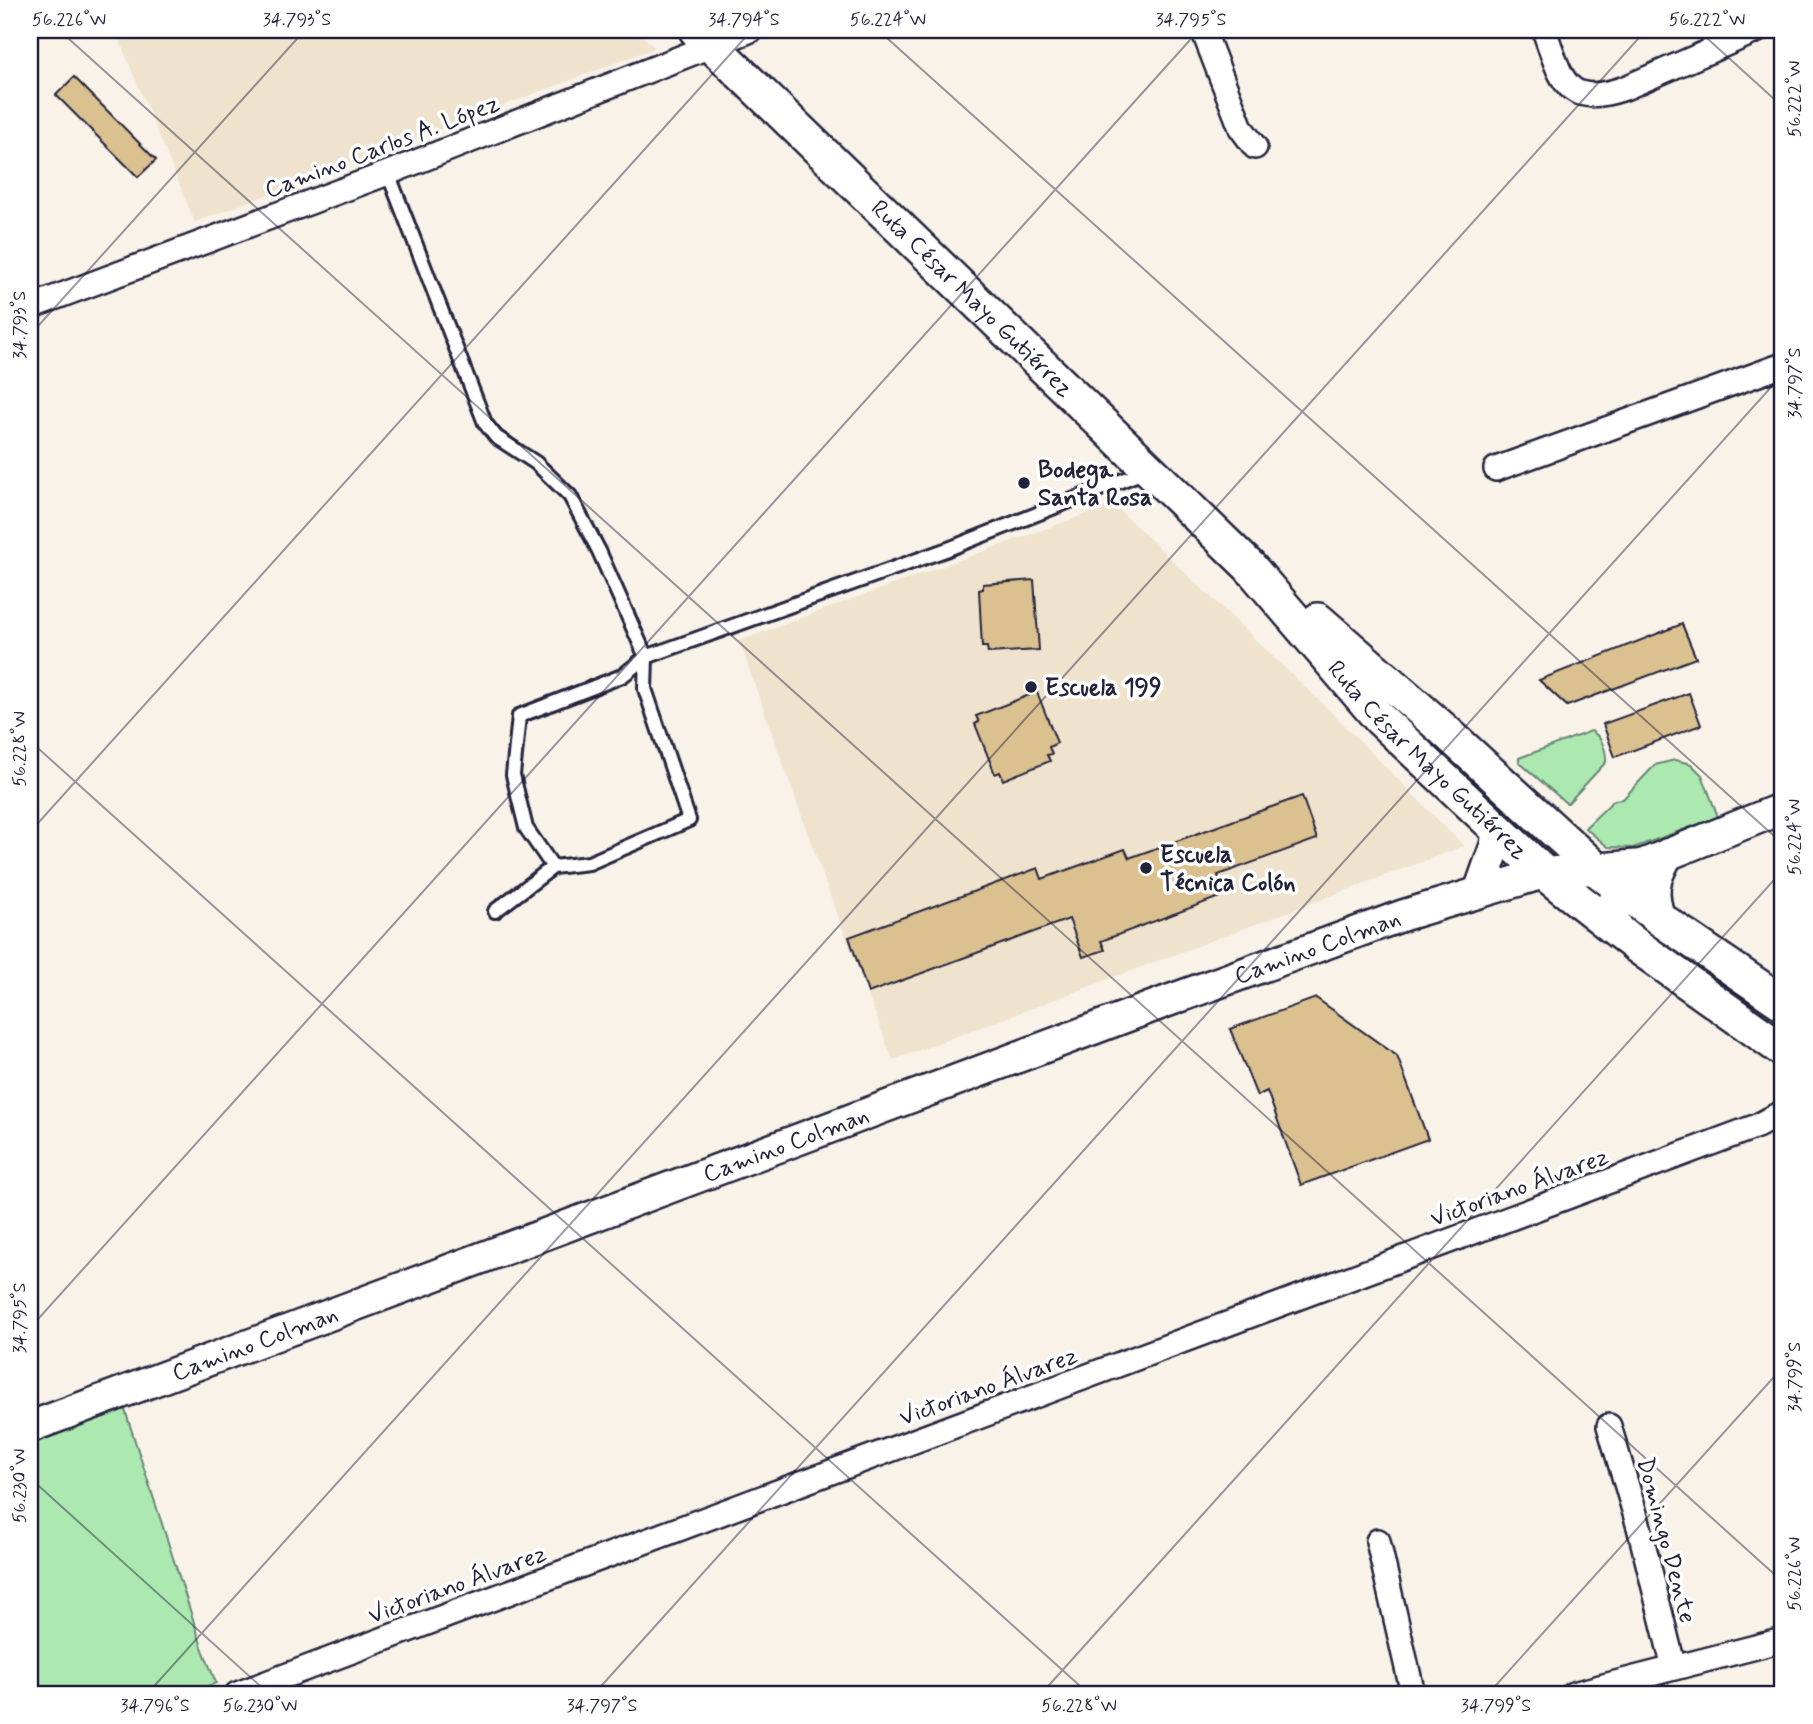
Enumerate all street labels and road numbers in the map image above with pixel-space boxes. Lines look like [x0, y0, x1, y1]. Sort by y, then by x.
street label: Camino Carlos A. López [261, 88, 504, 207]
street label: Ruta César Mayo Gutiérrez [863, 194, 1079, 404]
street label: Ruta César Mayo Gutiérrez [1320, 654, 1534, 867]
street label: Camino Colman [1230, 904, 1405, 992]
street label: Camino Colman [699, 1100, 874, 1191]
street label: Victoriano Álvarez [1426, 1141, 1613, 1235]
street label: Camino Colman [168, 1299, 343, 1389]
street label: Victoriano Álvarez [895, 1340, 1082, 1434]
street label: Domingo Dente [1628, 1454, 1703, 1627]
street label: Victoriano Álvarez [364, 1538, 551, 1632]

